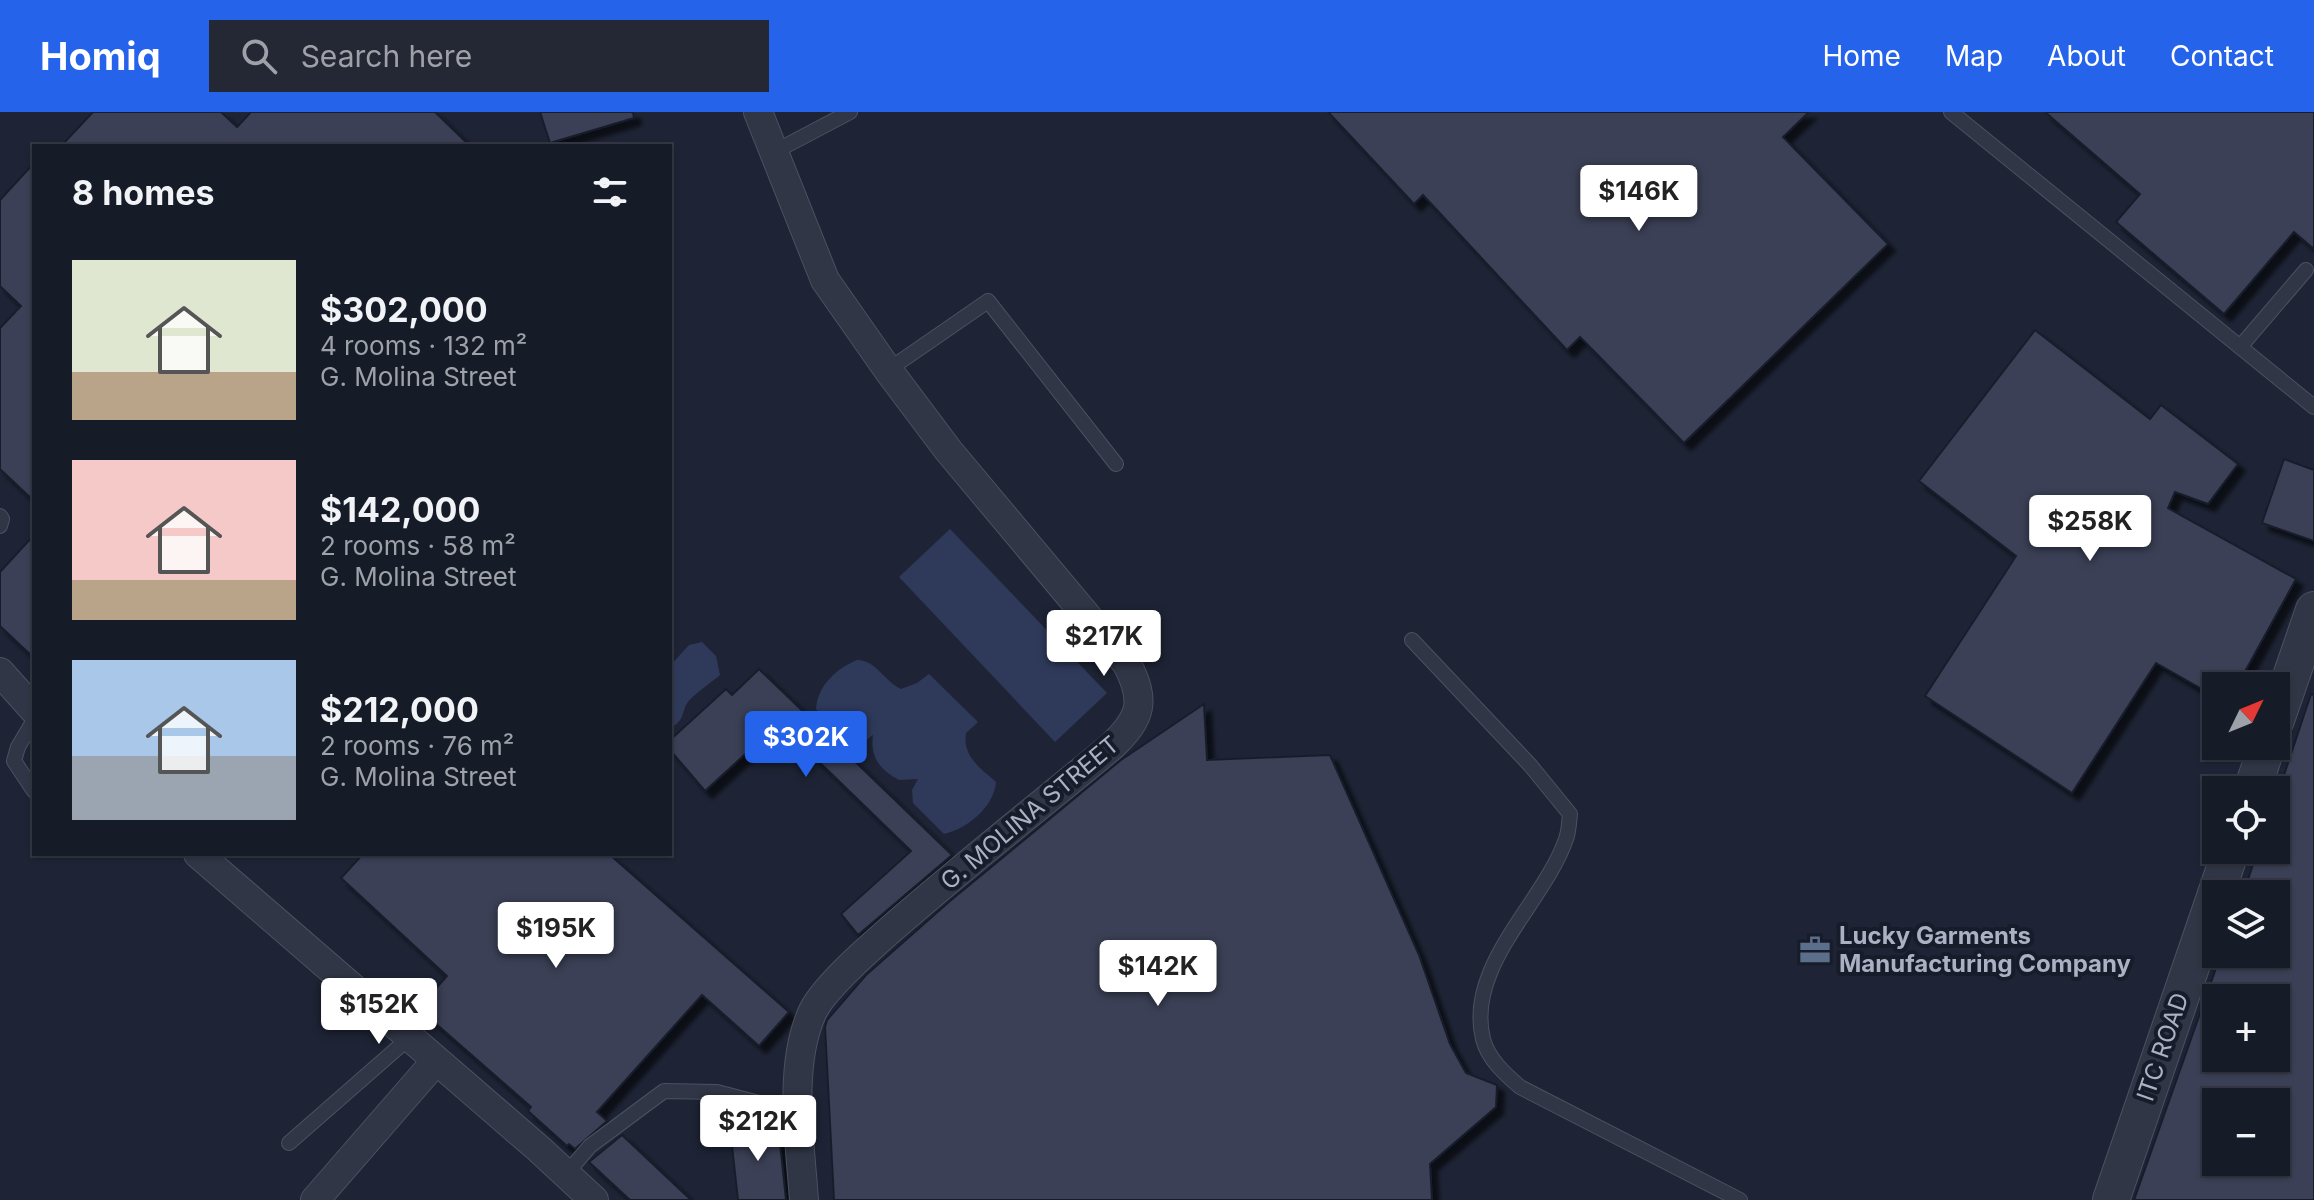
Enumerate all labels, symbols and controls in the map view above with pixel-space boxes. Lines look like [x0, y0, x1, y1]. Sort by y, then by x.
search box [209, 20, 769, 92]
text: Homiq [40, 33, 161, 79]
icon: search [237, 34, 281, 78]
text: Search here [301, 38, 472, 74]
text: Home [1822, 39, 1901, 73]
text: Map [1945, 39, 2003, 73]
text: About [2047, 39, 2126, 73]
text: Contact [2170, 39, 2274, 73]
pin: $146K [1583, 165, 1695, 233]
icon: filters [588, 170, 632, 214]
text: 8 homes [72, 172, 215, 213]
text: $146K [1598, 175, 1680, 206]
text: $302,000 [320, 289, 488, 330]
icon: home [136, 292, 232, 388]
text: 4 rooms · 132 m² [320, 330, 527, 361]
text: G. Molina Street [320, 361, 517, 392]
text: $142,000 [320, 489, 480, 530]
icon: home [136, 492, 232, 588]
pin: $258K [2034, 495, 2146, 563]
text: $258K [2047, 505, 2133, 536]
text: 2 rooms · 58 m² [320, 530, 516, 561]
text: G. Molina Street [320, 561, 517, 592]
pin: $217K [1048, 610, 1160, 678]
text: $217K [1065, 620, 1143, 651]
north arrow [2202, 672, 2290, 760]
map controls [2202, 672, 2290, 1176]
text: $212,000 [320, 689, 479, 730]
icon: home [136, 692, 232, 788]
pin: $302K [750, 711, 862, 779]
text: $302K [763, 721, 849, 752]
text: 2 rooms · 76 m² [320, 730, 514, 761]
street label: G. MOLINA STREET [935, 730, 1125, 896]
text: G. Molina Street [320, 761, 517, 792]
button: locate [2202, 776, 2290, 864]
button: layers [2202, 880, 2290, 968]
pin: $195K [500, 902, 612, 970]
text: $195K [516, 912, 596, 943]
place label: Lucky Garments Manufacturing Company [1839, 921, 2131, 978]
office icon: Lucky Garments Manufacturing Company [1798, 933, 1832, 967]
pin: $142K [1102, 940, 1214, 1008]
text: $142K [1118, 950, 1198, 981]
pin: $152K [323, 978, 435, 1046]
button: + [2202, 984, 2290, 1072]
text: $152K [339, 988, 419, 1019]
street label: ITC ROAD [2131, 989, 2195, 1105]
button: − [2202, 1088, 2290, 1176]
pin: $212K [702, 1095, 814, 1163]
text: $212K [718, 1105, 798, 1136]

